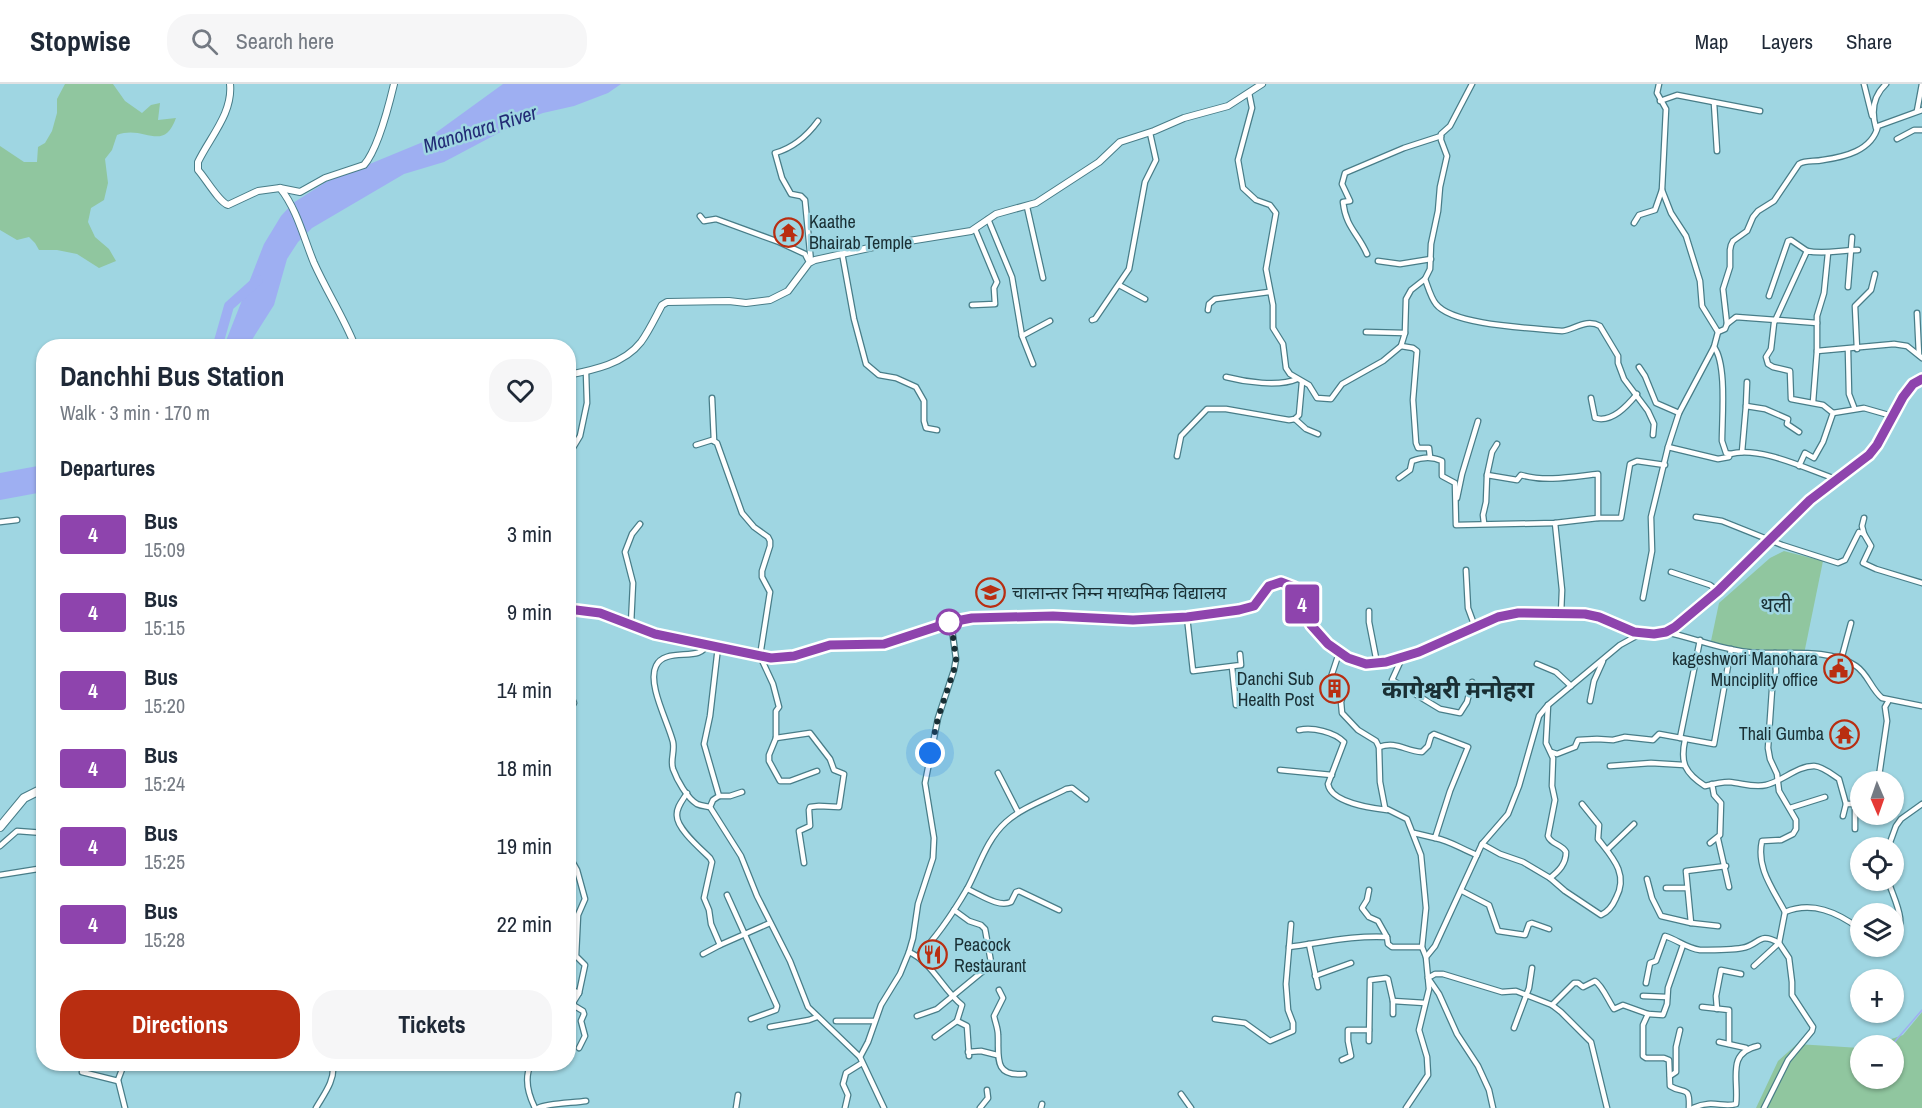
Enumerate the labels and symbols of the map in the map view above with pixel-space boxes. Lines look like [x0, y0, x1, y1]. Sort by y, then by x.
water label: Manohara River [420, 98, 541, 159]
place label: Kaathe Bhairab Temple [809, 209, 912, 255]
temple icon: Kaathe Bhairab Temple [772, 216, 804, 248]
school or university icon: चालान्तर निम्न माध्यमिक विद्यालय [975, 577, 1007, 609]
place label: चालान्तर निम्न माध्यमिक विद्यालय [1012, 580, 1227, 605]
line badge: 4 [1282, 584, 1322, 624]
district label: थली [1760, 591, 1793, 618]
unlabelled marker [936, 609, 962, 635]
place label: kageshwori Manohara Munciplity office [1672, 646, 1818, 692]
public building icon: kageshwori Manohara Munciplity office [1823, 653, 1855, 685]
place label: Danchi Sub Health Post [1237, 666, 1314, 712]
building icon: Danchi Sub Health Post [1319, 673, 1351, 705]
district label: कागेश्वरी मनोहरा [1382, 673, 1535, 705]
temple icon: Thali Gumba [1829, 718, 1861, 750]
place label: Thali Gumba [1739, 721, 1824, 746]
your location [915, 738, 945, 768]
north arrow [1850, 771, 1904, 825]
place label: Peacock Restaurant [954, 932, 1026, 978]
restaurant icon: Peacock Restaurant [917, 939, 949, 971]

